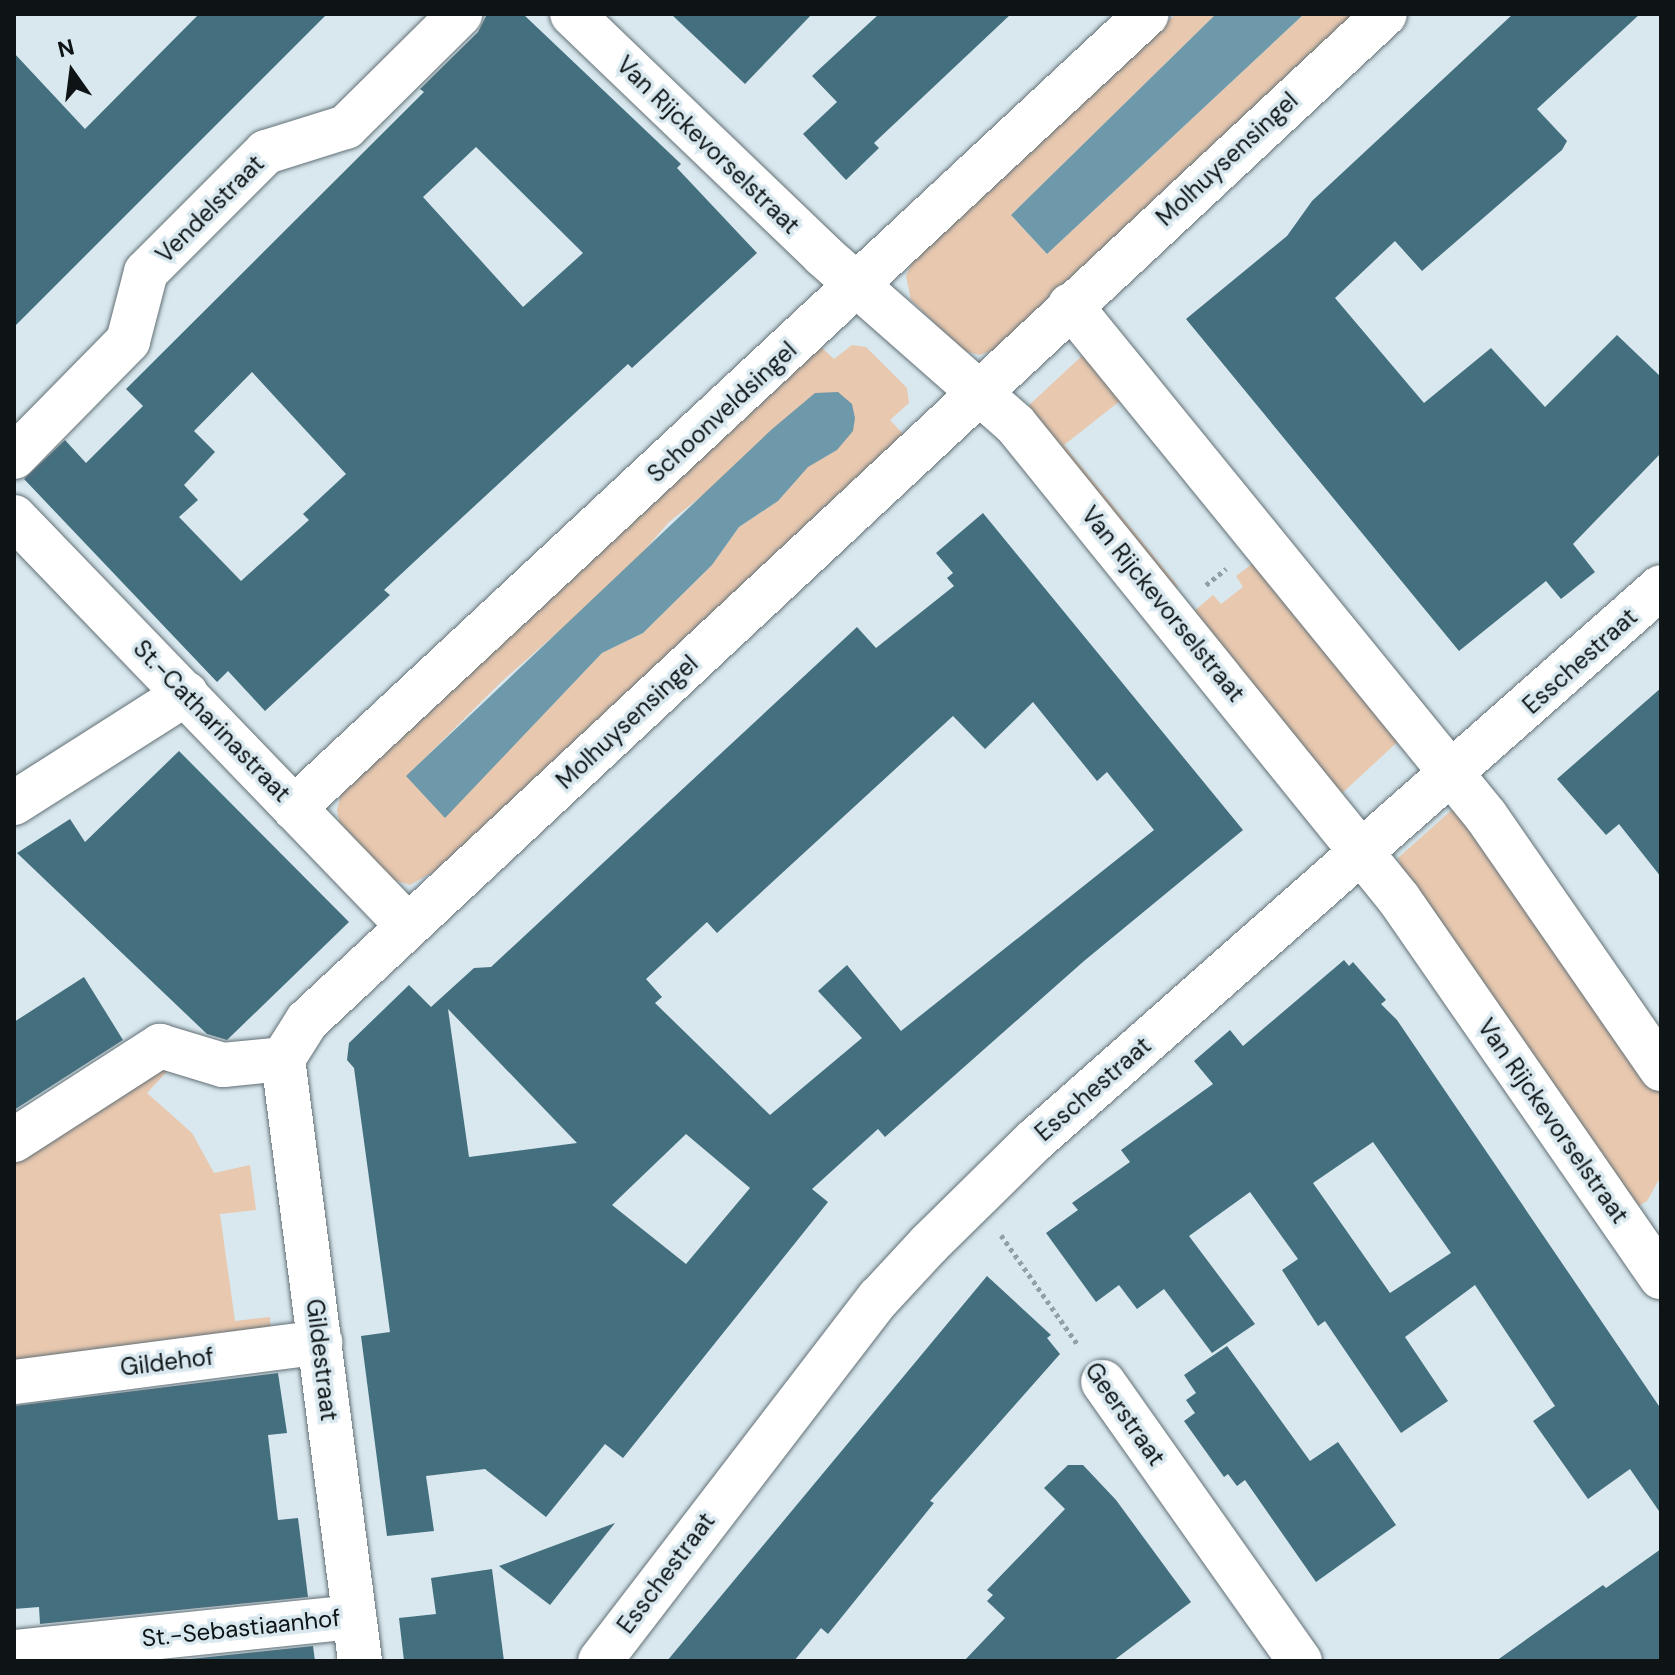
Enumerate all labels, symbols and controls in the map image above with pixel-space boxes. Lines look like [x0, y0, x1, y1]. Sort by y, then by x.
north arrow [32, 32, 112, 112]
text: N [55, 32, 77, 64]
street label: Van Rijckevorselstraat [611, 50, 805, 240]
street label: Molhuysensingel [1150, 86, 1304, 232]
street label: Vendelstraat [150, 149, 270, 269]
street label: Schoonveldsingel [642, 336, 802, 488]
street label: Van Rijckevorselstraat [1075, 500, 1251, 708]
street label: Esschestraat [1517, 602, 1643, 720]
street label: St.-Catharinastraat [127, 634, 297, 808]
street label: Molhuysensingel [550, 649, 704, 795]
street label: Van Rijckevorselstraat [1471, 1013, 1635, 1229]
street label: Esschestraat [1029, 1031, 1157, 1147]
street label: Gildestraat [300, 1297, 344, 1423]
street label: Gildehof [119, 1342, 215, 1382]
street label: Geerstraat [1079, 1357, 1171, 1471]
street label: Esschestraat [611, 1507, 721, 1639]
street label: St.-Sebastiaanhof [140, 1603, 342, 1653]

